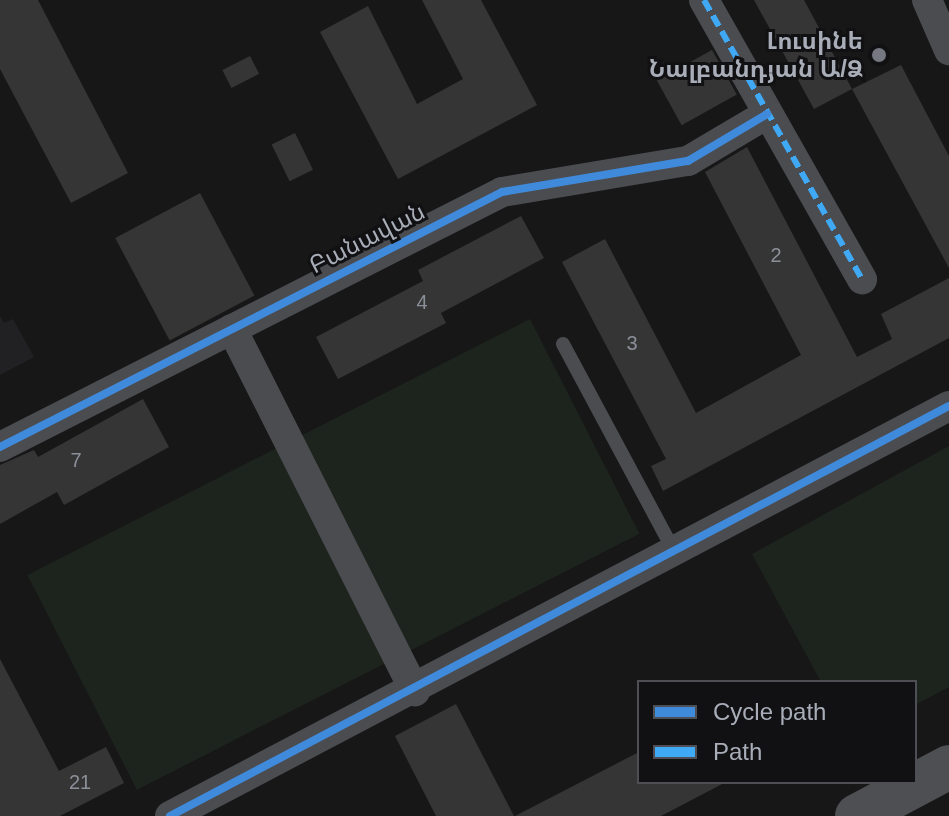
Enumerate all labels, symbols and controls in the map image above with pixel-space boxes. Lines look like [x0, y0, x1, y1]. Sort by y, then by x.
place label: Լուսինե Նալբանդյան Ա/Ձ [649, 27, 863, 83]
marker: Լուսինե Նալբանդյան Ա/Ձ [870, 46, 888, 64]
street label: Բանավան [304, 197, 430, 279]
house number: 2 [770, 243, 782, 267]
house number: 4 [416, 290, 428, 314]
house number: 3 [626, 331, 638, 355]
house number: 7 [70, 448, 82, 472]
legend [637, 680, 917, 784]
text: Cycle path [713, 698, 826, 725]
text: Path [713, 738, 762, 765]
house number: 21 [69, 770, 91, 794]

